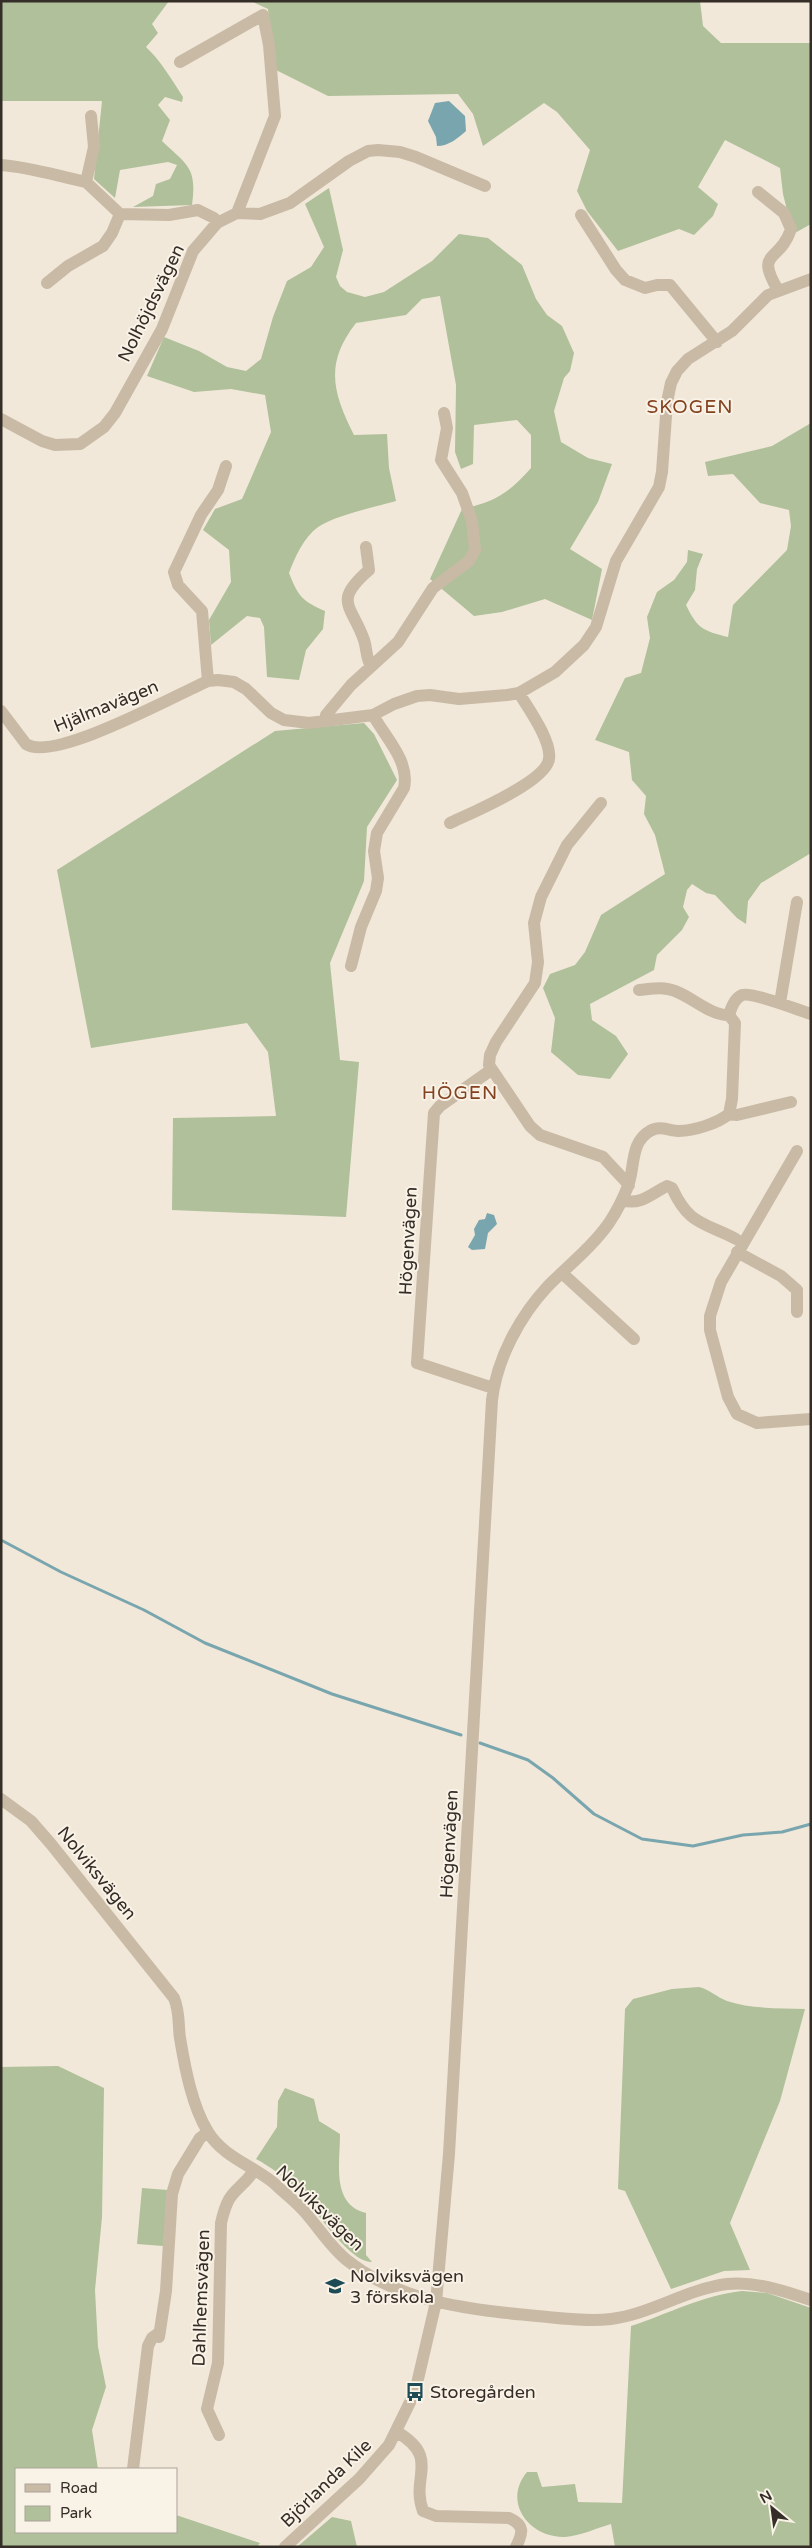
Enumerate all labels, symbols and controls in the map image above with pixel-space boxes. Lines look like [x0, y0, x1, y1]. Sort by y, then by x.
street label: Nolhöjdsvägen [113, 241, 189, 365]
district label: SKOGEN [646, 396, 734, 418]
street label: Hjälmavägen [50, 675, 162, 737]
district label: HÖGEN [422, 1082, 498, 1104]
street label: Högenvägen [394, 1186, 422, 1296]
street label: Högenvägen [435, 1789, 463, 1899]
street label: Nolviksvägen [53, 1822, 141, 1924]
street label: Nolviksvägen [271, 2160, 369, 2256]
street label: Dahlhemsvägen [188, 2229, 214, 2367]
place label: Nolviksvägen 3 förskola [350, 2265, 464, 2308]
school or university icon: Nolviksvägen 3 förskola [324, 2275, 346, 2297]
bus stop icon: Storegården [404, 2381, 426, 2403]
place label: Storegården [430, 2381, 536, 2403]
street label: Björlanda Kile [276, 2434, 376, 2532]
legend [15, 2468, 178, 2533]
text: Road [60, 2479, 98, 2497]
north arrow [747, 2483, 797, 2533]
text: N [757, 2487, 775, 2507]
text: Park [60, 2504, 92, 2522]

